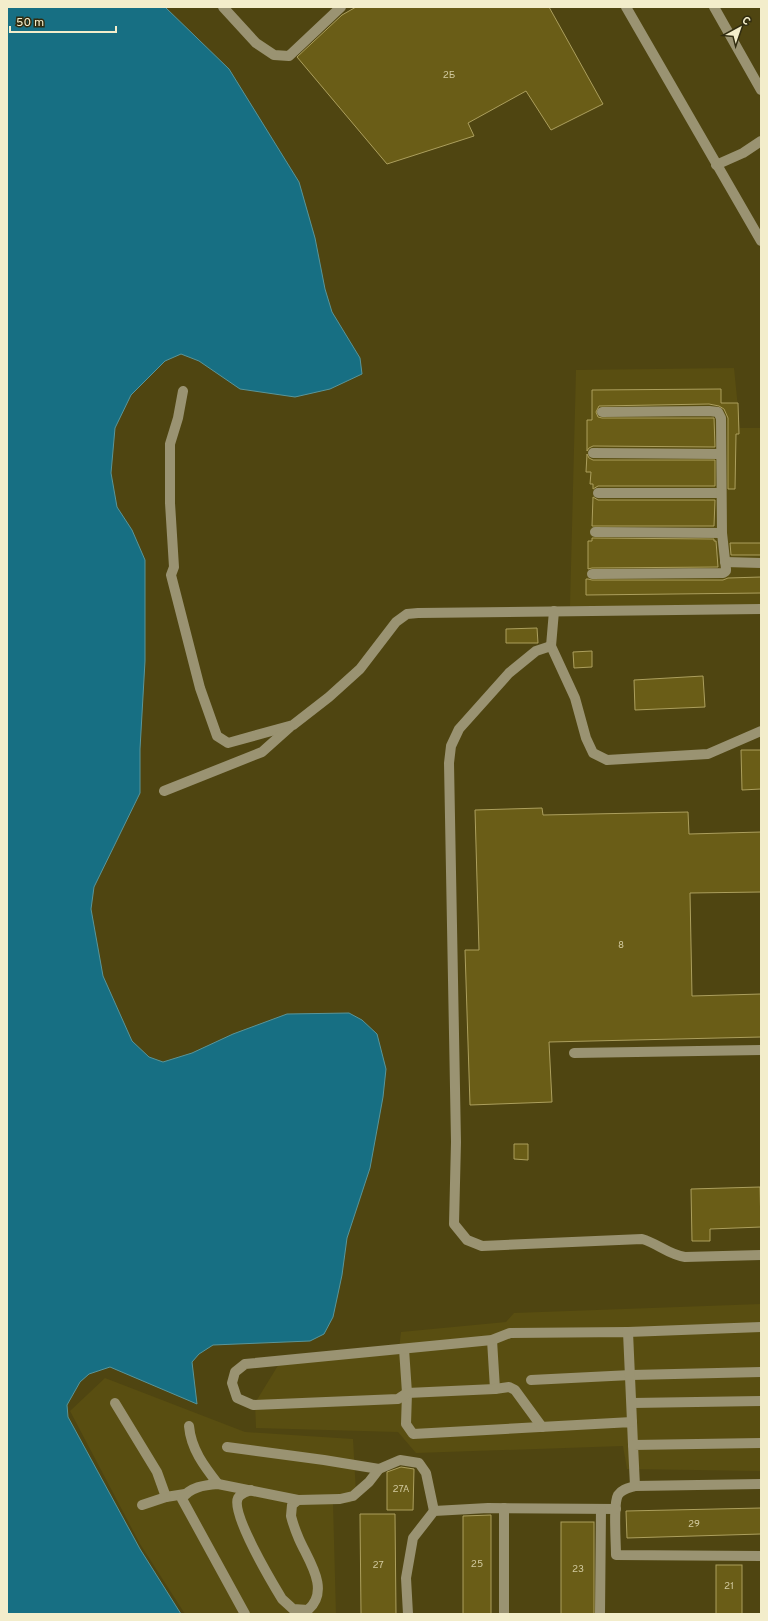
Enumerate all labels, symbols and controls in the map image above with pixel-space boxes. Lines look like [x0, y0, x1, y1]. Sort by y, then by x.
scale bar [10, 8, 116, 34]
north arrow [720, 8, 760, 48]
text: С [739, 13, 753, 29]
text: 50 m [16, 15, 44, 31]
house number: 2Б [443, 69, 455, 82]
house number: 8 [618, 939, 624, 952]
house number: 27А [393, 1483, 410, 1496]
house number: 29 [688, 1518, 700, 1531]
house number: 25 [471, 1558, 483, 1571]
house number: 27 [372, 1559, 384, 1572]
house number: 23 [572, 1563, 584, 1576]
house number: 21 [724, 1580, 734, 1593]

